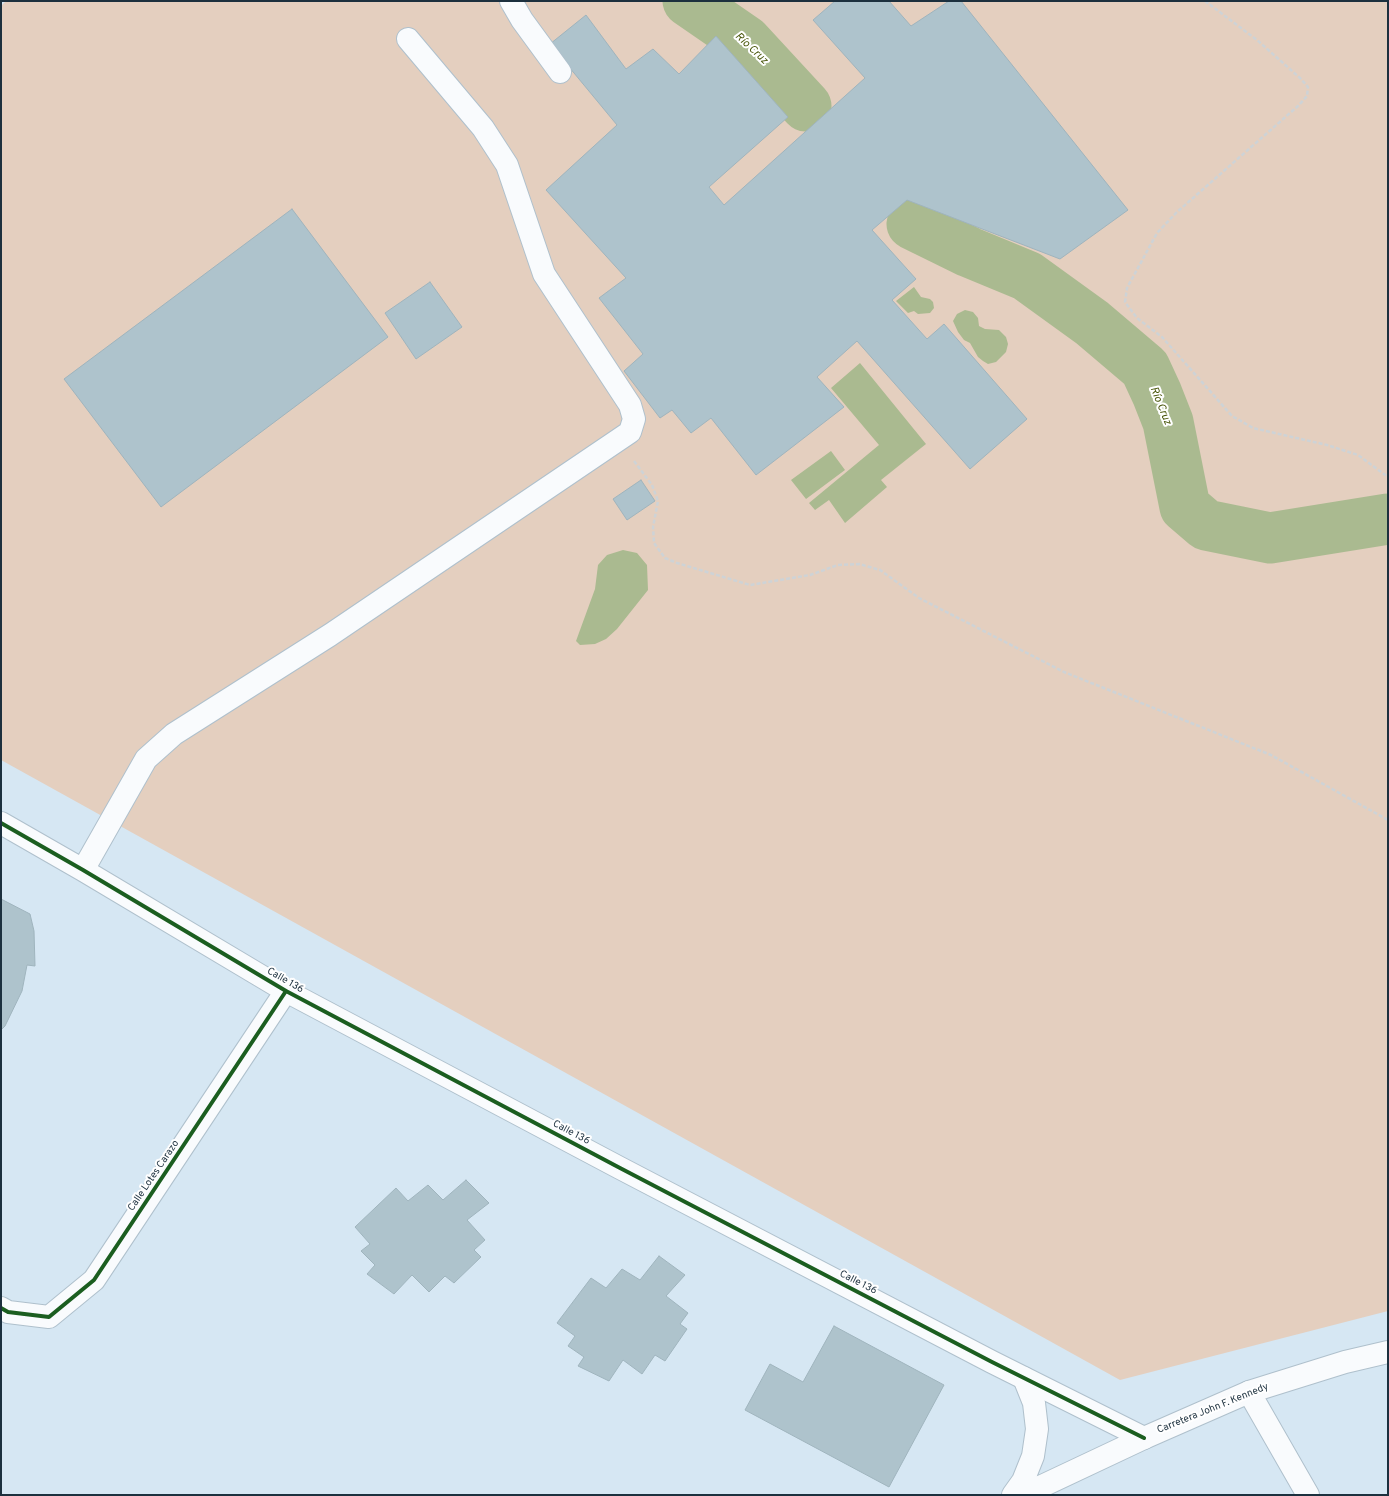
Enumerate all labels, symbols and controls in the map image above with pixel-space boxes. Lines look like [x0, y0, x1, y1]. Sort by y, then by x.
water label: Río Cruz [732, 30, 770, 68]
water label: Río Cruz [1146, 385, 1174, 427]
street label: Calle 136 [264, 966, 306, 996]
street label: Calle 136 [550, 1118, 592, 1148]
street label: Calle Lotes Carazo [126, 1138, 182, 1214]
street label: Calle 136 [837, 1268, 879, 1298]
street label: Carretera John F. Kennedy [1156, 1381, 1270, 1437]

